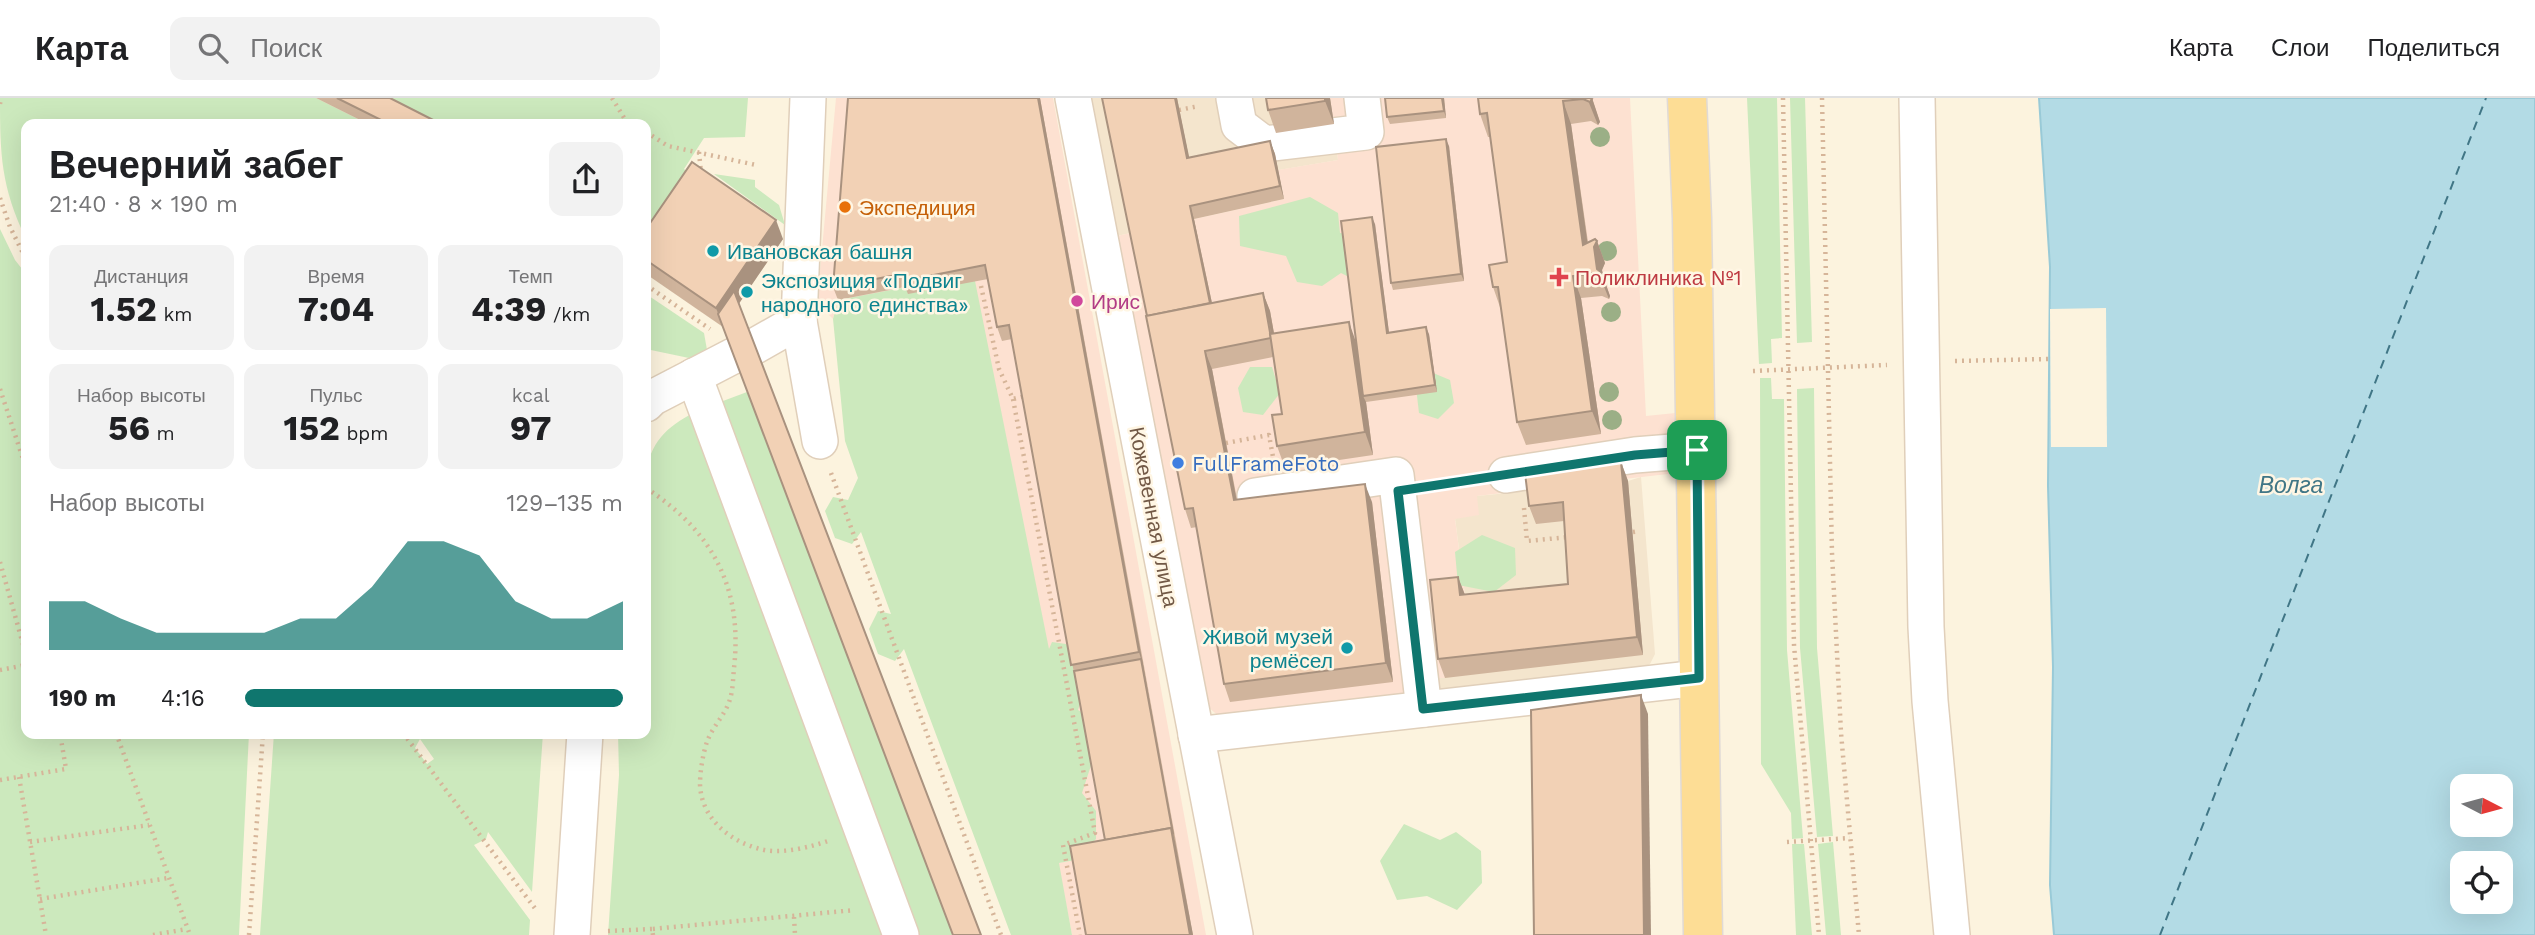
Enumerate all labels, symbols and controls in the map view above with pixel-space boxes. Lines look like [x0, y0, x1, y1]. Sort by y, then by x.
search box [170, 17, 660, 80]
text: Карта [35, 29, 128, 68]
icon: search [194, 29, 232, 67]
text: Поиск [250, 33, 322, 63]
text: Карта [2169, 34, 2233, 62]
text: Слои [2271, 34, 2329, 62]
text: Поделиться [2367, 34, 2500, 62]
button: share [549, 142, 623, 216]
text: Вечерний забег [49, 143, 344, 187]
text: 21:40 · 8 × 190 m [49, 191, 238, 218]
place label: Экспедиция [859, 195, 976, 220]
marker: Экспедиция [837, 199, 853, 215]
place label: Ивановская башня [727, 239, 912, 264]
marker: Ивановская башня [705, 243, 721, 259]
text: Дистанция [94, 265, 188, 288]
text: Время [307, 265, 365, 288]
text: Темп [508, 265, 553, 288]
place label: Поликлиника №1 [1575, 265, 1742, 290]
marker: Поликлиника №1 [1549, 267, 1569, 287]
place label: Экспозиция «Подвиг народного единства» [761, 268, 969, 317]
marker: Экспозиция «Подвиг народного единства» [739, 284, 755, 300]
text: 1.52 [90, 288, 157, 330]
text: 7:04 [298, 288, 374, 330]
text: 4:39 [471, 288, 547, 330]
place label: Ирис [1091, 289, 1140, 314]
marker: Ирис [1069, 293, 1085, 309]
text: km [157, 303, 192, 326]
text: /km [547, 303, 590, 326]
text: Набор высоты [77, 384, 206, 407]
text: Пульс [309, 384, 363, 407]
text: kcal [512, 384, 549, 407]
text: 56 [108, 407, 150, 449]
text: 152 [284, 407, 340, 449]
text: 97 [510, 407, 552, 449]
pin [1667, 420, 1727, 480]
text: m [150, 422, 175, 445]
text: bpm [340, 422, 388, 445]
street label: Кожевенная улица [1124, 425, 1184, 610]
icon: arrive [1678, 431, 1716, 469]
place label: FullFrameFoto [1192, 451, 1339, 476]
marker: FullFrameFoto [1170, 455, 1186, 471]
water label: Волга [2259, 472, 2323, 499]
text: Набор высоты [49, 490, 205, 517]
text: 129–135 m [507, 490, 623, 517]
place label: Живой музей ремёсел [1202, 624, 1333, 673]
marker: Живой музей ремёсел [1339, 640, 1355, 656]
text: 190 m [49, 685, 116, 712]
text: 4:16 [161, 685, 205, 712]
north arrow [2450, 774, 2513, 836]
map controls [2450, 774, 2513, 914]
button: locate [2450, 851, 2513, 914]

